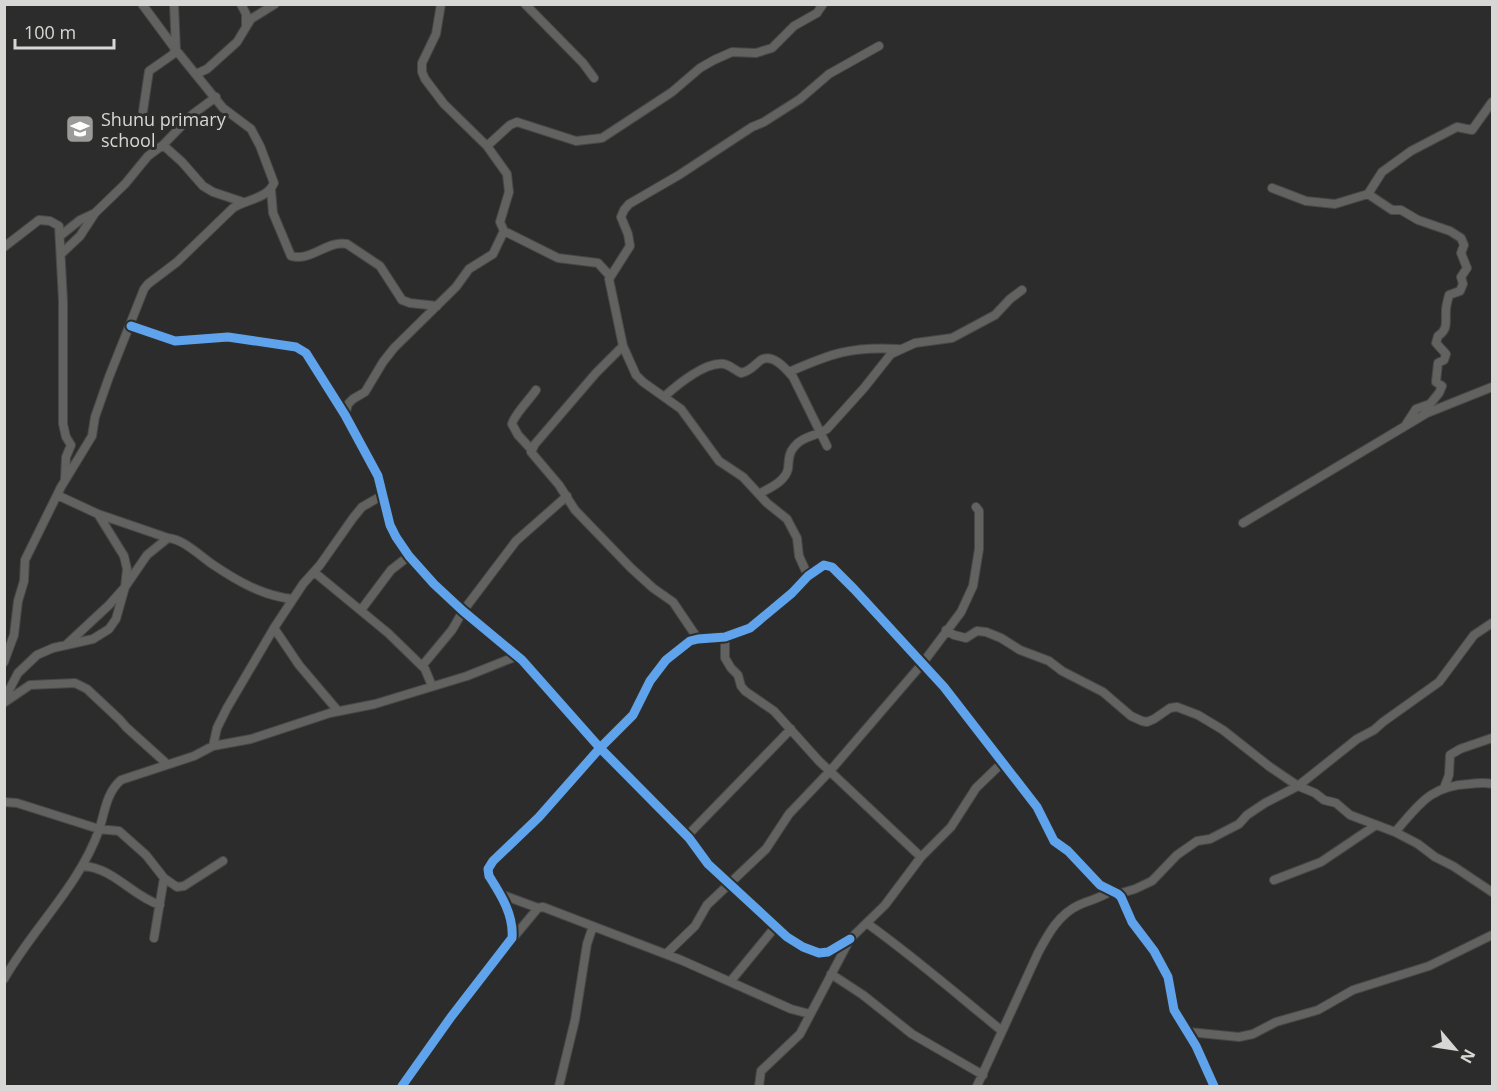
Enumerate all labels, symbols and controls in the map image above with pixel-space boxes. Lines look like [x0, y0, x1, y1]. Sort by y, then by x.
scale bar [15, 12, 114, 50]
text: 100 m [24, 20, 76, 44]
place label: Shunu primary school [101, 107, 227, 152]
school or university icon: Shunu primary school [64, 113, 96, 145]
north arrow [1425, 1019, 1485, 1079]
text: N [1455, 1045, 1481, 1067]

